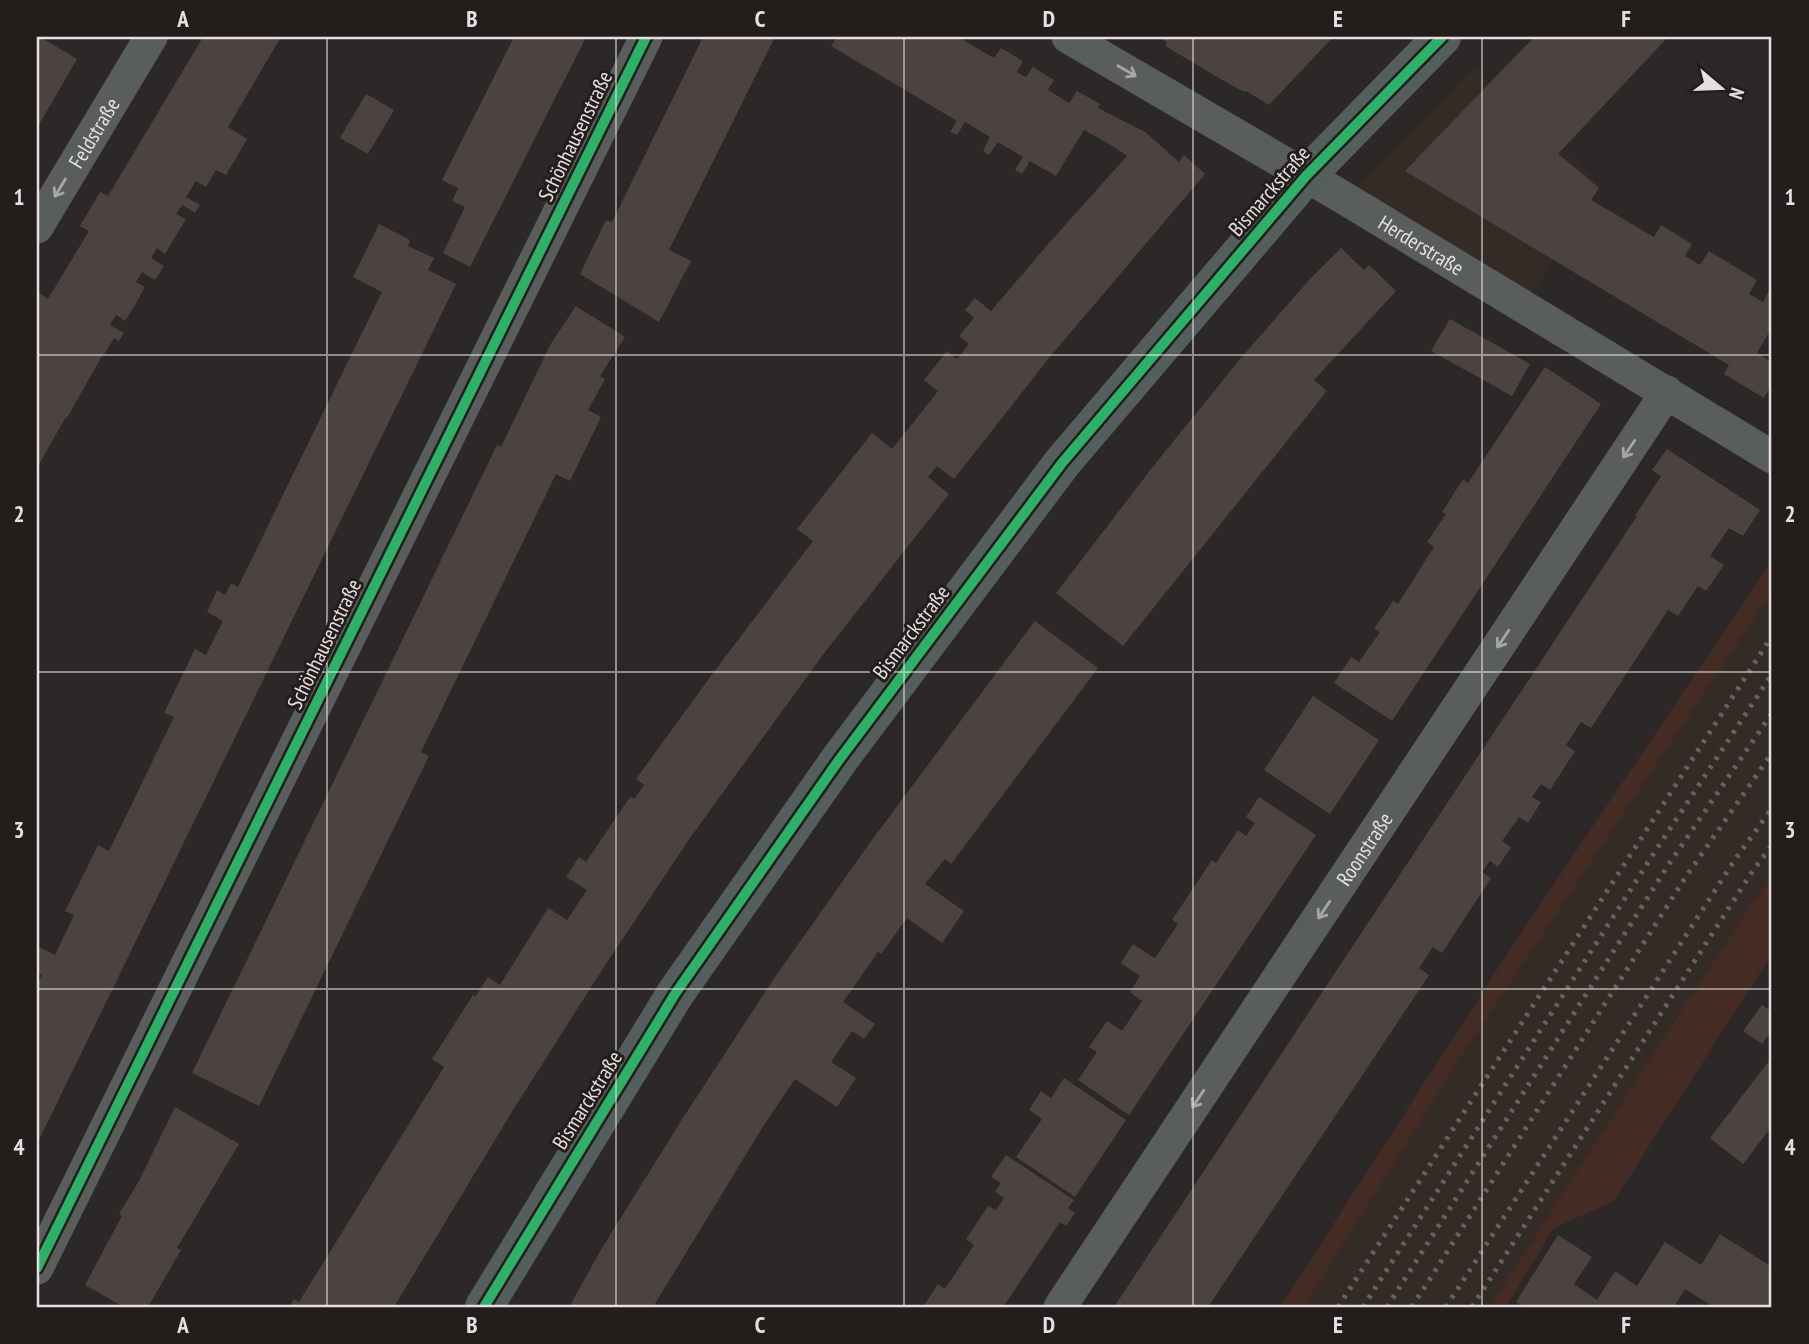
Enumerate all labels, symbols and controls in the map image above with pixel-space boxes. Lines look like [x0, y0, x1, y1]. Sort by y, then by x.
text: A [176, 4, 189, 33]
text: B [466, 4, 478, 33]
text: C [755, 4, 766, 33]
text: D [1043, 4, 1055, 33]
text: E [1333, 4, 1343, 33]
text: F [1621, 4, 1631, 33]
north arrow [1686, 52, 1756, 122]
one-way arrow [1117, 64, 1137, 78]
street label: Schönhausenstraße [532, 66, 618, 206]
text: N [1724, 85, 1750, 102]
street label: Feldstraße [62, 93, 125, 173]
street label: Bismarckstraße [1222, 140, 1316, 242]
one-way arrow [53, 177, 67, 197]
text: 1 [14, 182, 25, 211]
text: 1 [1785, 182, 1796, 211]
street label: Herderstraße [1374, 209, 1469, 281]
one-way arrow [1622, 439, 1636, 458]
text: 2 [14, 499, 25, 528]
text: 2 [1785, 499, 1796, 528]
street label: Schönhausenstraße [281, 574, 367, 714]
street label: Bismarckstraße [867, 580, 955, 684]
one-way arrow [1496, 628, 1510, 648]
street label: Roonstraße [1330, 807, 1398, 891]
text: 3 [14, 815, 25, 844]
text: 3 [1785, 815, 1796, 844]
one-way arrow [1316, 900, 1331, 919]
street label: Bismarckstraße [546, 1046, 628, 1154]
one-way arrow [1191, 1089, 1205, 1109]
text: 4 [14, 1132, 25, 1161]
text: 4 [1785, 1132, 1796, 1161]
text: A [176, 1310, 189, 1339]
text: B [466, 1310, 478, 1339]
text: C [755, 1310, 766, 1339]
text: D [1043, 1310, 1055, 1339]
text: E [1333, 1310, 1343, 1339]
text: F [1621, 1310, 1631, 1339]

